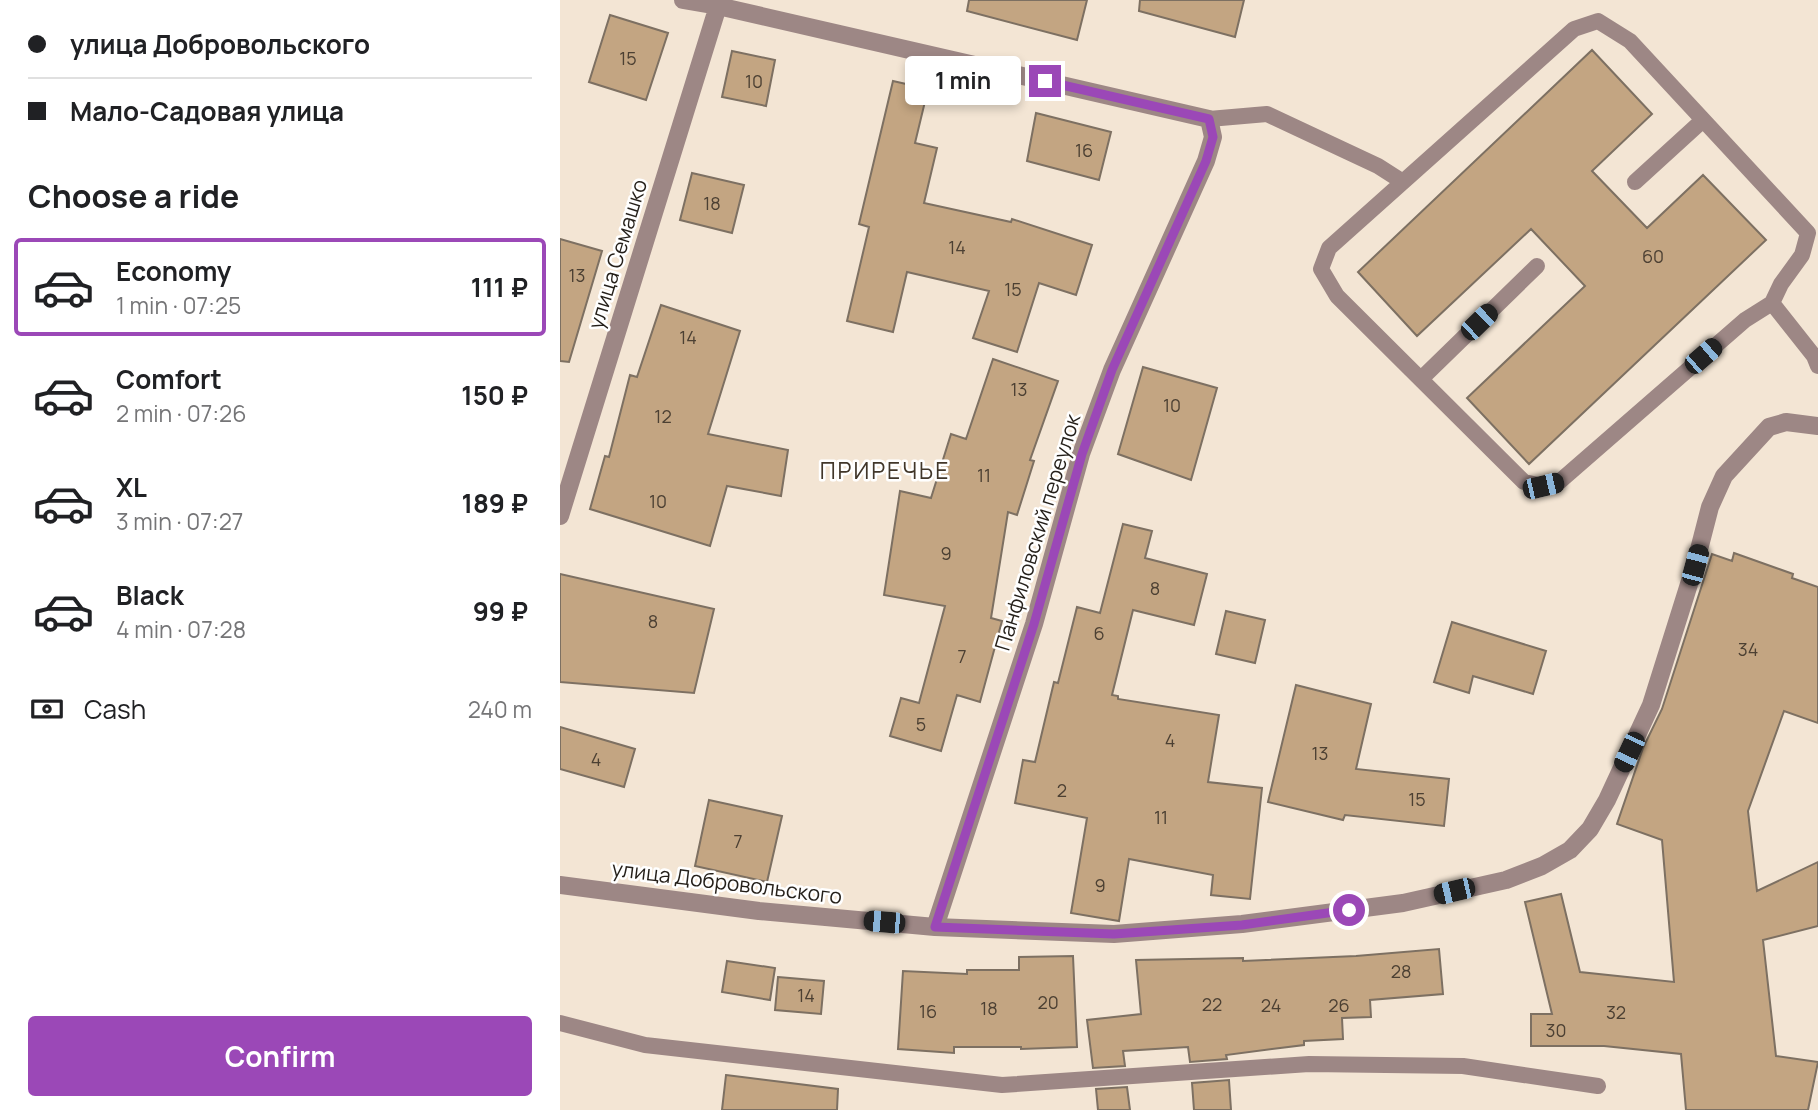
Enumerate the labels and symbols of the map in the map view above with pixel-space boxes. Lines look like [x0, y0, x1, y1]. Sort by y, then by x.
house number: 15 [619, 46, 637, 70]
callout: 1 min [905, 56, 1021, 106]
route end [1029, 65, 1061, 97]
house number: 10 [745, 69, 763, 93]
house number: 16 [1075, 138, 1093, 162]
street label: улица Семашко [581, 176, 653, 332]
house number: 18 [703, 191, 721, 215]
house number: 14 [948, 235, 966, 259]
house number: 60 [1642, 244, 1664, 268]
house number: 13 [569, 263, 585, 287]
house number: 15 [1004, 277, 1022, 301]
car [1457, 300, 1502, 344]
house number: 14 [679, 325, 697, 349]
car [1681, 334, 1726, 378]
house number: 13 [1011, 377, 1027, 401]
house number: 10 [1163, 393, 1181, 417]
house number: 12 [654, 404, 672, 428]
street label: Панфиловский переулок [988, 410, 1086, 654]
district label: ПРИРЕЧЬЕ [820, 454, 950, 486]
house number: 11 [977, 463, 991, 487]
car [1521, 471, 1566, 501]
house number: 10 [649, 489, 667, 513]
house number: 9 [940, 541, 952, 565]
car [1680, 542, 1711, 588]
house number: 8 [1150, 576, 1160, 600]
house number: 8 [648, 609, 658, 633]
house number: 6 [1093, 621, 1105, 645]
house number: 34 [1738, 637, 1758, 661]
house number: 7 [957, 644, 967, 668]
house number: 5 [916, 712, 926, 736]
house number: 4 [1165, 728, 1175, 752]
car [1611, 729, 1648, 775]
house number: 13 [1312, 741, 1328, 765]
house number: 4 [591, 747, 601, 771]
house number: 2 [1057, 778, 1067, 802]
house number: 15 [1408, 787, 1426, 811]
house number: 11 [1154, 805, 1168, 829]
house number: 7 [733, 829, 743, 853]
street label: улица Добровольского [610, 854, 844, 910]
house number: 9 [1094, 873, 1106, 897]
car [1432, 876, 1477, 906]
route start [1333, 894, 1365, 926]
car [863, 910, 906, 934]
house number: 28 [1391, 959, 1411, 983]
house number: 14 [797, 983, 815, 1007]
house number: 20 [1037, 990, 1059, 1014]
house number: 22 [1202, 992, 1222, 1016]
house number: 24 [1261, 993, 1281, 1017]
house number: 26 [1328, 993, 1350, 1017]
house number: 18 [980, 996, 998, 1020]
house number: 16 [919, 999, 937, 1023]
house number: 32 [1606, 1000, 1626, 1024]
house number: 30 [1546, 1018, 1566, 1042]

